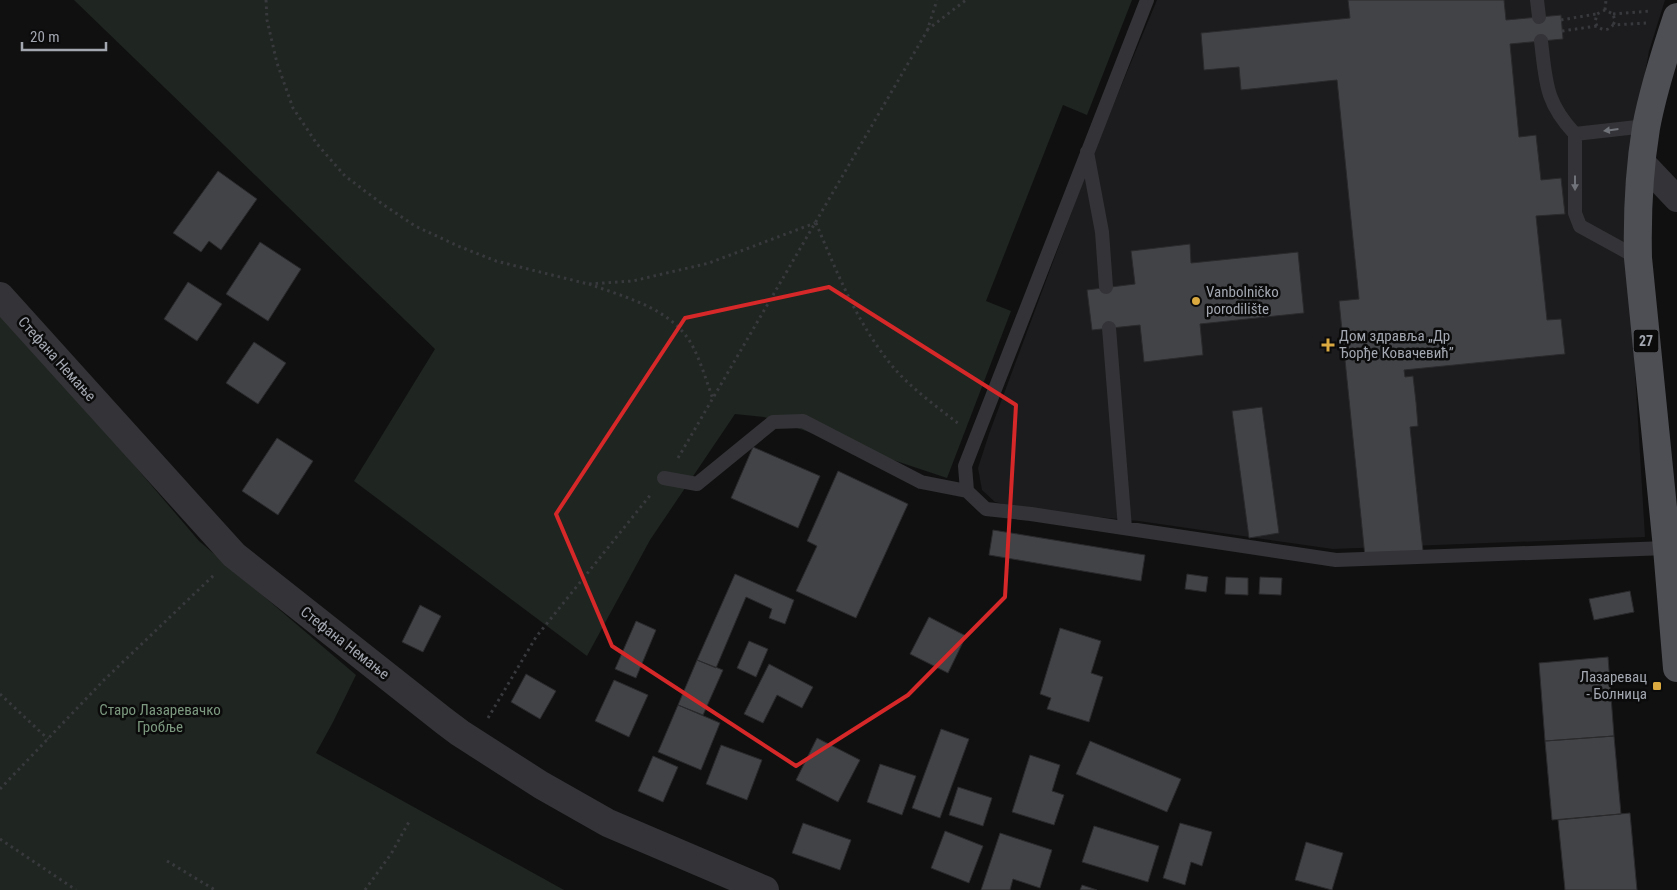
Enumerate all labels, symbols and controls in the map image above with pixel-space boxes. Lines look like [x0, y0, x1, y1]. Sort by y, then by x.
scale bar [22, 20, 106, 52]
text: 20 m [30, 28, 60, 46]
one-way arrow [1602, 126, 1618, 134]
one-way arrow [1571, 175, 1579, 191]
place label: Vanbolničko porodilište [1206, 283, 1279, 318]
marker: Vanbolničko porodilište [1190, 295, 1202, 307]
street label: Стефана Немање [14, 313, 100, 405]
place label: Дом здравља „Др Ђорђе Ковачевић” [1339, 327, 1454, 362]
road number: 27 [1634, 330, 1658, 352]
marker: Дом здравља „Др Ђорђе Ковачевић” [1321, 338, 1335, 352]
street label: Стефана Немање [297, 603, 393, 683]
place label: Лазаревац - Болница [1580, 668, 1647, 703]
marker: Лазаревац - Болница [1651, 680, 1663, 692]
park label: Старо Лазаревачко Гробље [99, 701, 221, 736]

